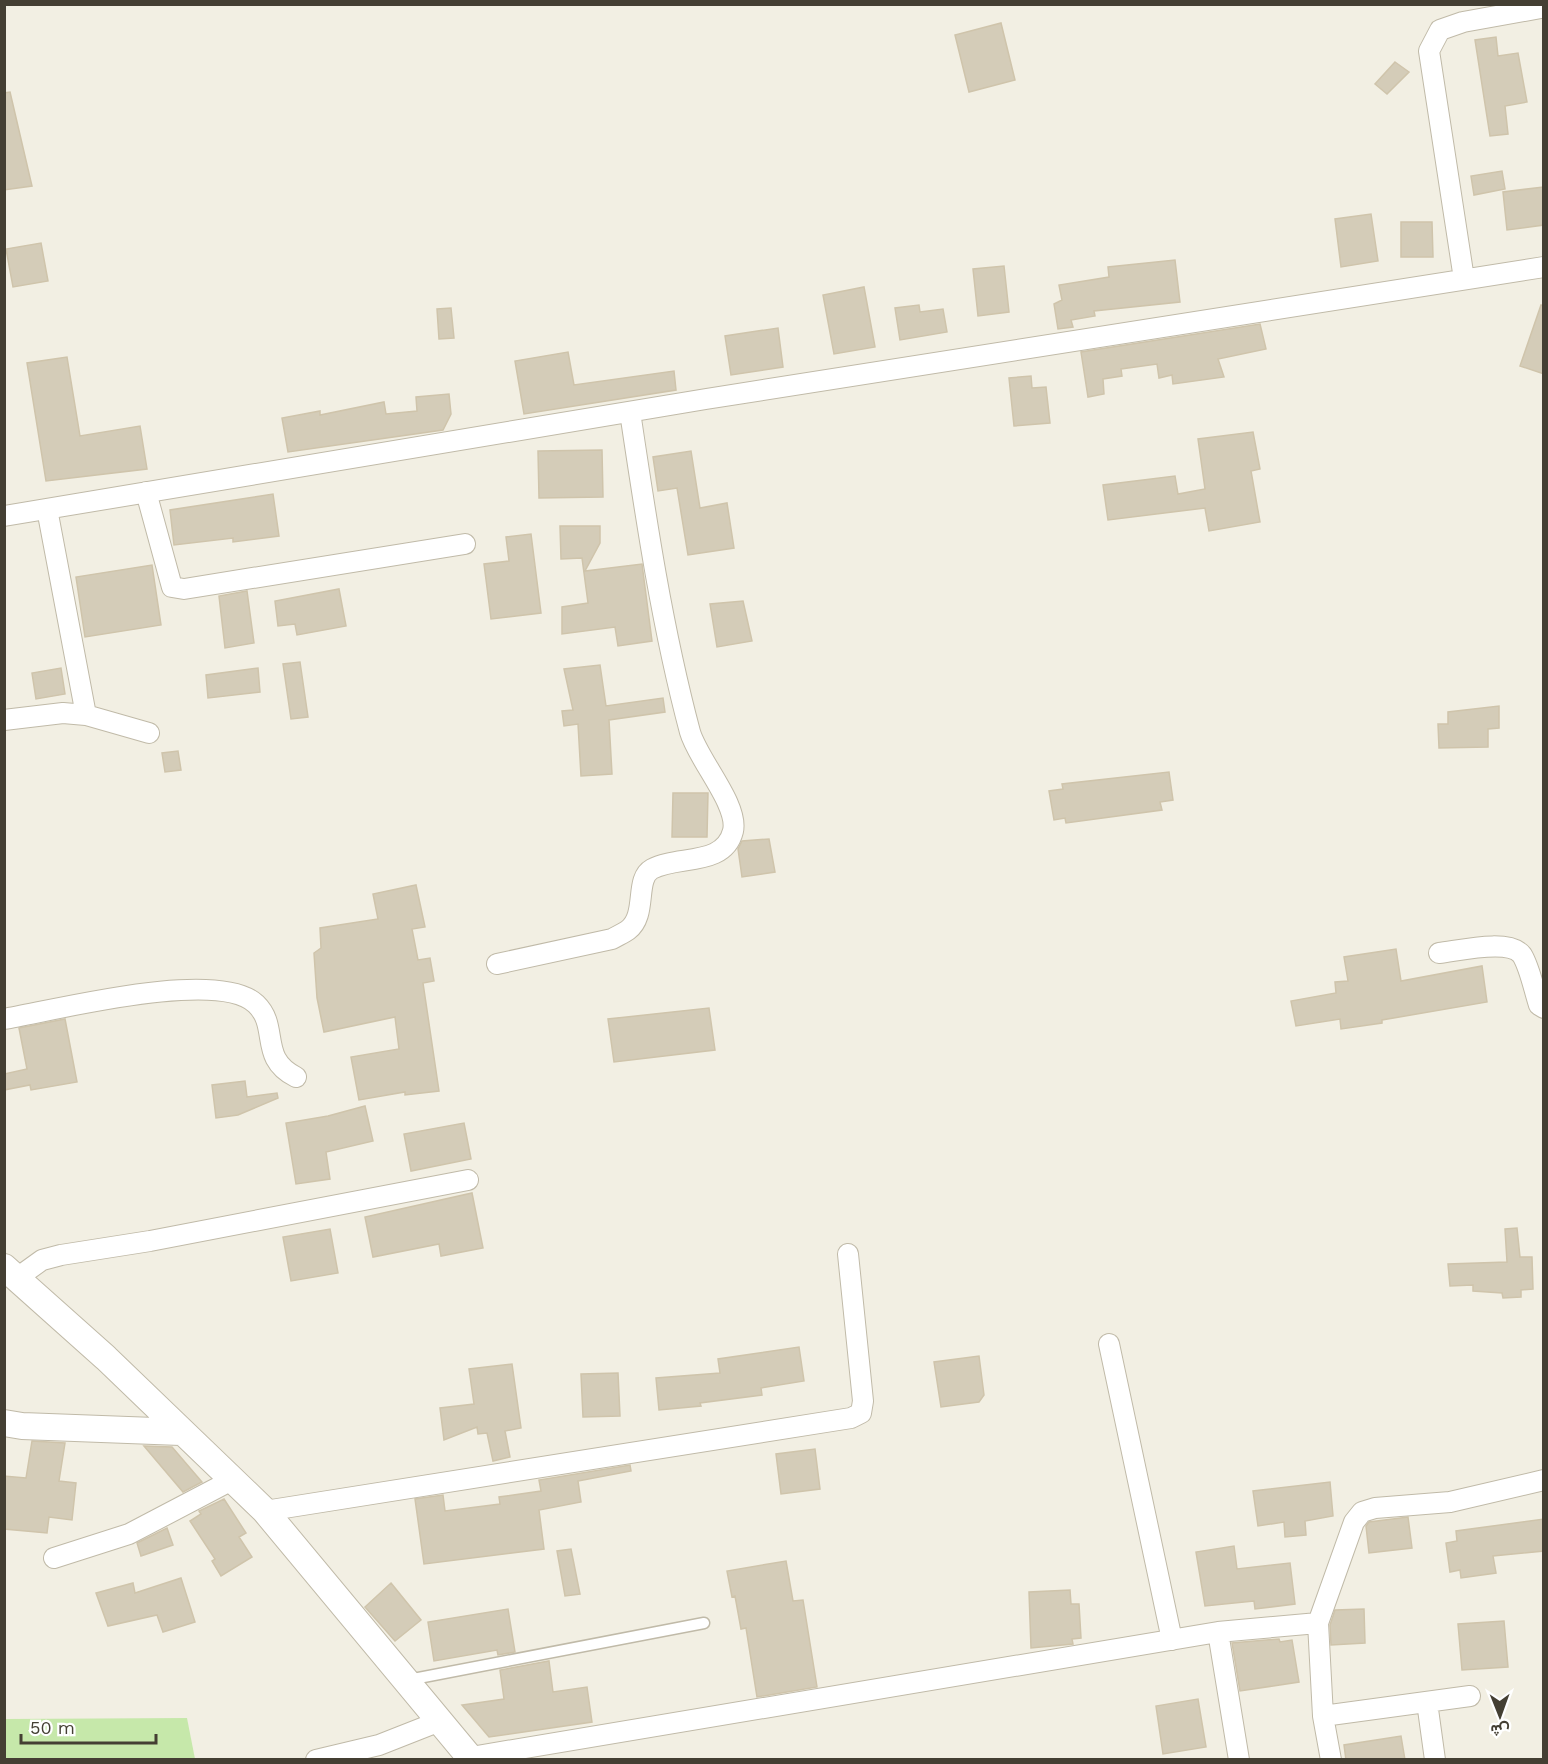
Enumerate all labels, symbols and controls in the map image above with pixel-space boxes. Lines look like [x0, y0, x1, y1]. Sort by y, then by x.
north arrow [1470, 1686, 1530, 1746]
scale bar [21, 1707, 156, 1745]
text: 50 m [30, 1717, 75, 1738]
text: ش [1490, 1721, 1510, 1740]

